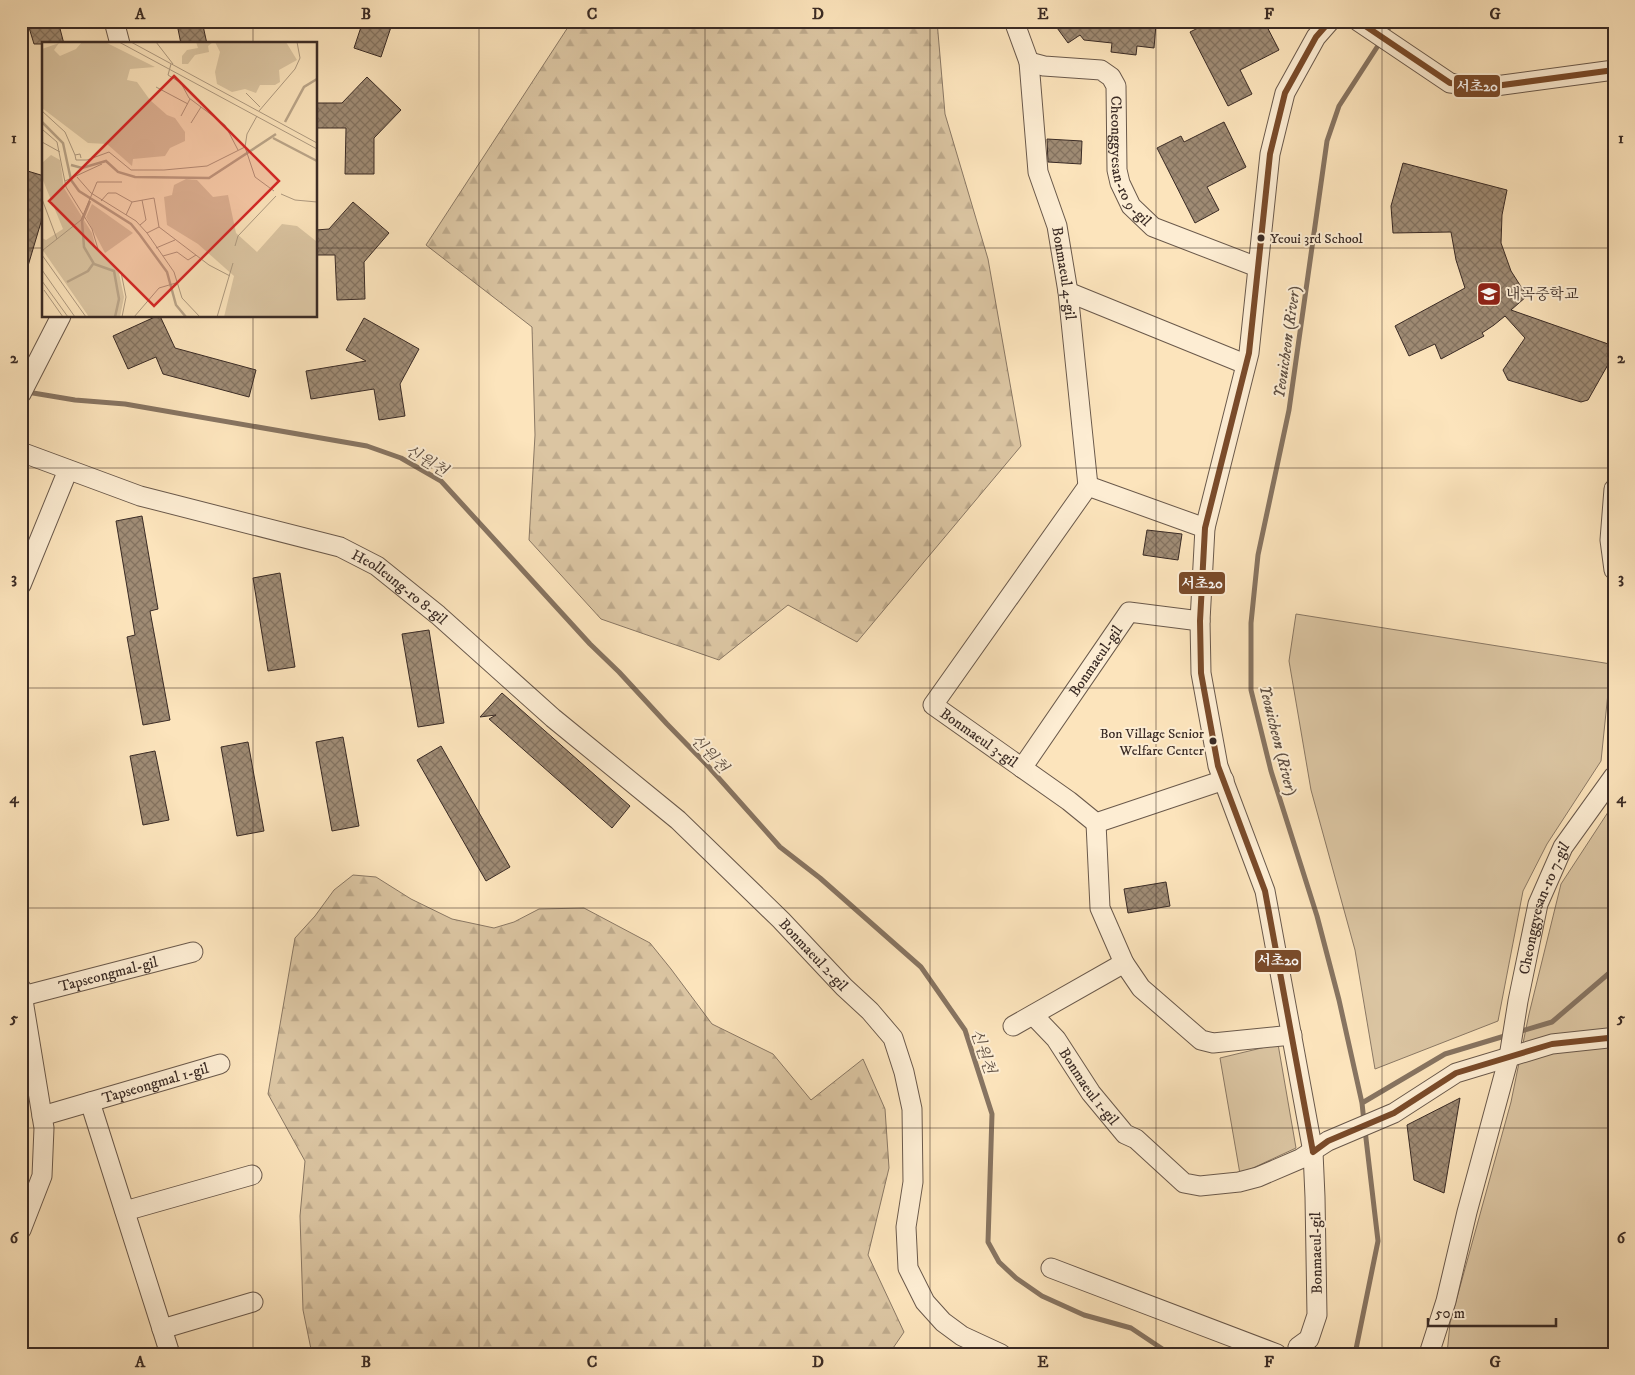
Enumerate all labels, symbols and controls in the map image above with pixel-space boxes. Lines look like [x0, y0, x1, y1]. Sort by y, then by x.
text: A [134, 4, 146, 24]
text: B [361, 4, 371, 24]
text: C [587, 4, 597, 24]
text: D [812, 4, 824, 24]
text: E [1037, 4, 1049, 24]
text: F [1264, 4, 1274, 24]
text: G [1489, 4, 1501, 24]
inset map [42, 42, 318, 318]
line badge: 서초20 [1453, 74, 1501, 98]
text: 서초20 [1456, 78, 1498, 96]
street label: Cheonggyesan-ro 9-gil [1106, 96, 1156, 231]
text: 1 [11, 128, 17, 148]
text: 1 [1618, 128, 1624, 148]
street label: Bonmaeul 4-gil [1047, 225, 1080, 321]
place label: Yeoui 3rd School [1270, 230, 1364, 248]
marker: Yeoui 3rd School [1256, 233, 1266, 243]
school or university icon: 내곡중학교 [1476, 281, 1502, 307]
water label: Yeouicheon (River) [1269, 285, 1305, 399]
place label: 내곡중학교 [1506, 285, 1579, 304]
text: 2 [10, 348, 19, 368]
text: 2 [1617, 348, 1626, 368]
water label: 신원천 [401, 440, 453, 482]
street label: Heolleung-ro 8-gil [348, 546, 451, 629]
text: 3 [11, 568, 17, 588]
text: 3 [1618, 568, 1624, 588]
line badge: 서초20 [1178, 571, 1226, 595]
text: 서초20 [1181, 575, 1223, 593]
street label: Bonmaeul-gil [1065, 621, 1127, 700]
water label: Yeouicheon (River) [1255, 683, 1301, 797]
street label: Bonmaeul 3-gil [936, 704, 1022, 772]
place label: Bon Village Senior Welfare Center [1100, 725, 1205, 760]
water label: 신원천 [686, 730, 733, 779]
marker: Bon Village Senior Welfare Center [1208, 736, 1218, 746]
text: 4 [8, 788, 19, 808]
text: 4 [1615, 788, 1626, 808]
street label: Cheonggyesan-ro 7-gil [1515, 838, 1574, 976]
street label: Bonmaeul 2-gil [775, 915, 852, 996]
line badge: 서초20 [1254, 949, 1302, 973]
street label: Tapseongmal-gil [57, 952, 160, 996]
text: 서초20 [1257, 952, 1299, 970]
text: 5 [9, 1008, 18, 1028]
text: 5 [1616, 1008, 1625, 1028]
water label: 신원천 [966, 1026, 1001, 1078]
street label: Bonmaeul 1-gil [1054, 1044, 1123, 1130]
street label: Tapseongmal 1-gil [100, 1059, 211, 1108]
street label: Bonmaeul-gil [1306, 1211, 1327, 1294]
text: 6 [10, 1228, 20, 1248]
text: 6 [1617, 1228, 1627, 1248]
scale bar [1428, 1295, 1555, 1327]
text: 50 m [1435, 1304, 1465, 1323]
text: A [134, 1352, 146, 1372]
text: B [361, 1352, 371, 1372]
text: C [587, 1352, 597, 1372]
text: D [812, 1352, 824, 1372]
text: E [1037, 1352, 1049, 1372]
text: F [1264, 1352, 1274, 1372]
text: G [1489, 1352, 1501, 1372]

